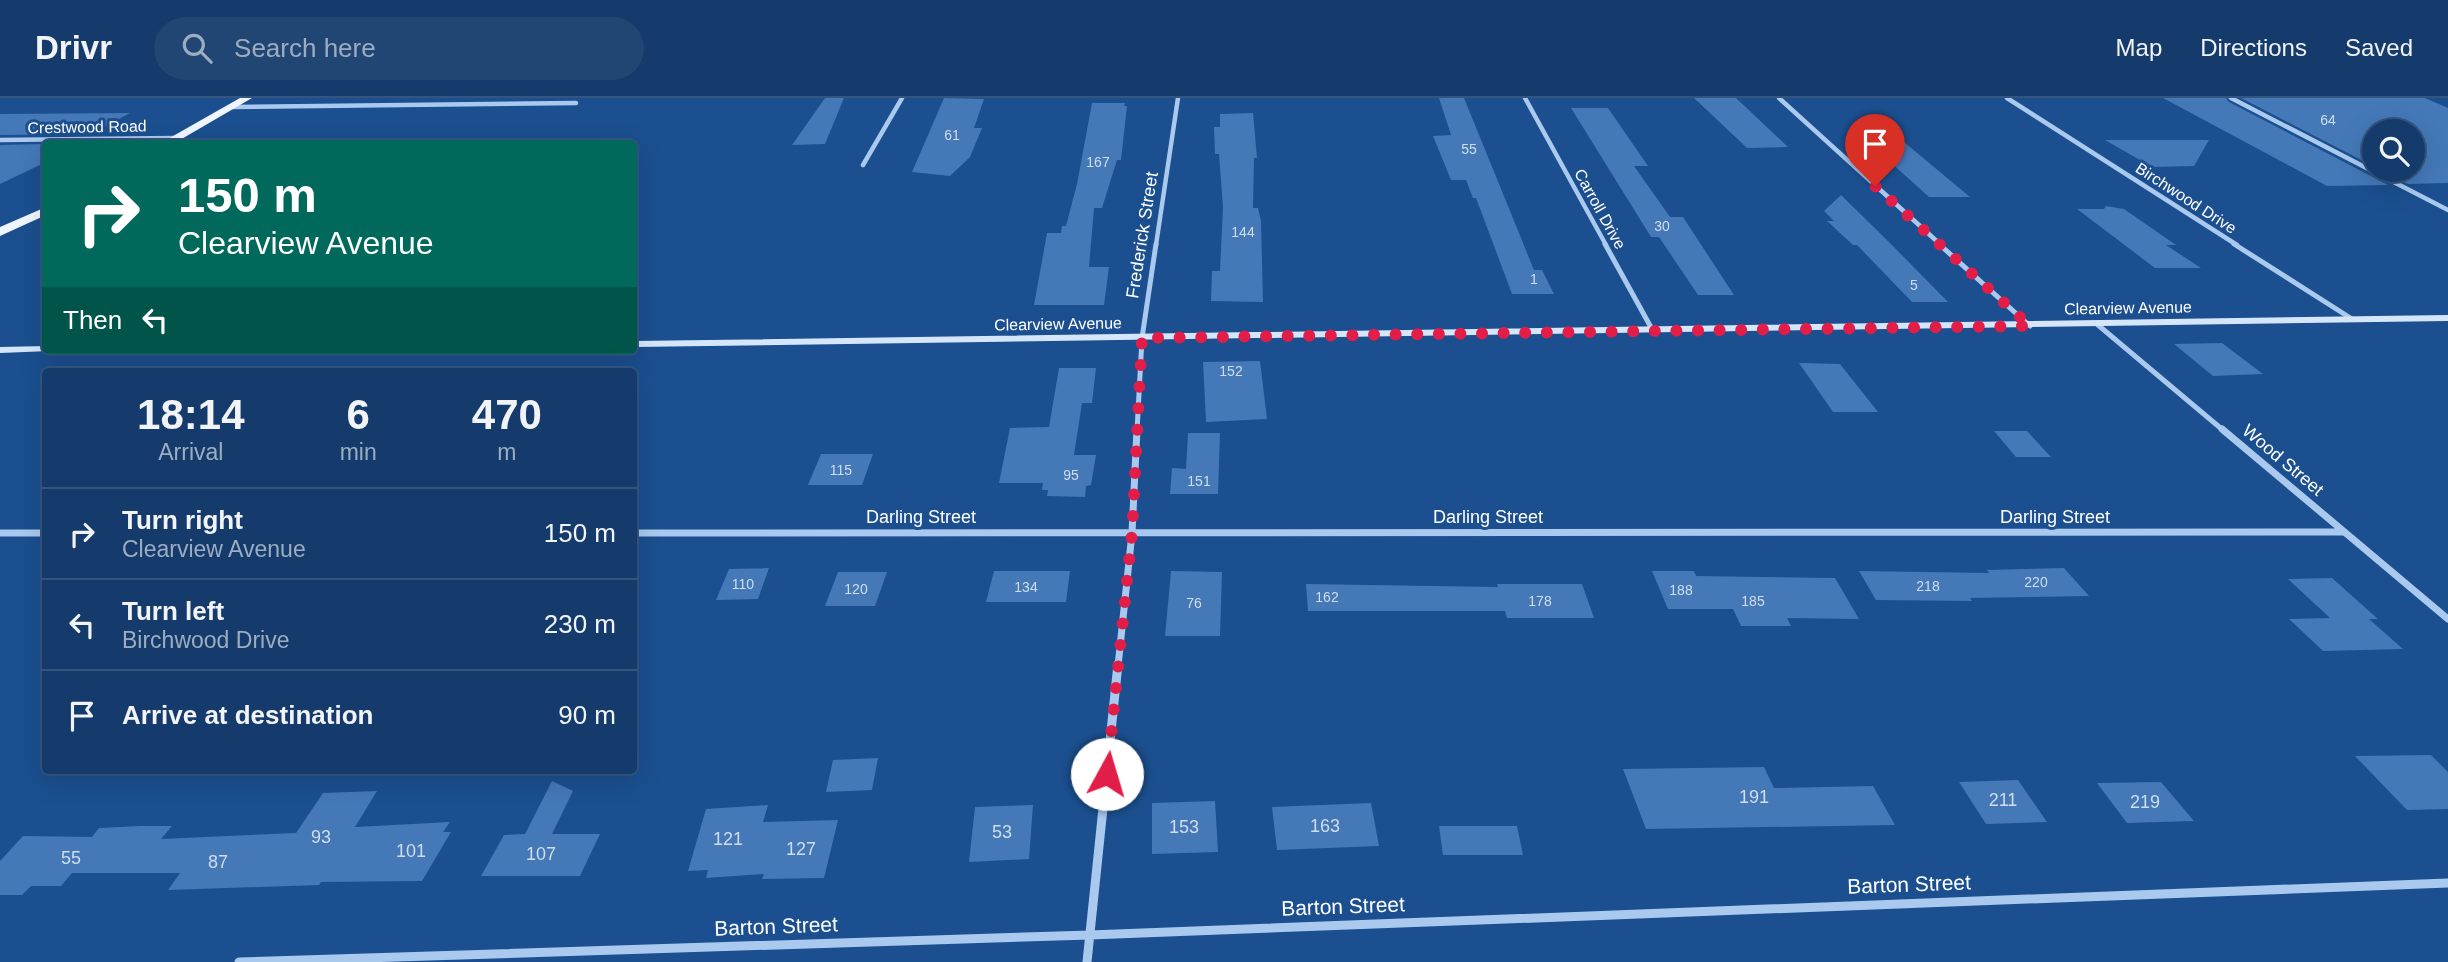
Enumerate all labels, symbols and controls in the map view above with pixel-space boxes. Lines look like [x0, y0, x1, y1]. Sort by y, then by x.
search box [154, 17, 644, 80]
text: Drivr [35, 29, 112, 66]
icon: search [178, 29, 216, 67]
text: Search here [234, 33, 376, 63]
text: Map [2116, 34, 2162, 61]
text: Directions [2200, 34, 2307, 61]
text: Saved [2345, 34, 2413, 61]
house number: 64 [2320, 112, 2336, 128]
pin [1845, 114, 1905, 186]
street label: Crestwood Road [27, 117, 147, 137]
map controls [2362, 119, 2425, 182]
button: search [2362, 119, 2425, 182]
icon: arrive [1856, 125, 1894, 163]
house number: 61 [944, 127, 960, 143]
house number: 55 [1461, 141, 1477, 157]
house number: 167 [1086, 154, 1110, 170]
street label: Birchwood Drive [2133, 159, 2240, 237]
street label: Carroll Drive [1571, 166, 1629, 252]
icon: right [63, 168, 154, 259]
text: 150 m [178, 168, 317, 222]
street label: Frederick Street [1122, 170, 1162, 300]
house number: 30 [1654, 218, 1670, 234]
house number: 144 [1231, 224, 1255, 240]
text: Clearview Avenue [178, 225, 434, 261]
house number: 1 [1530, 271, 1538, 287]
house number: 5 [1910, 277, 1918, 293]
street label: Clearview Avenue [2064, 298, 2192, 318]
icon: left [136, 301, 174, 339]
text: Then [63, 305, 122, 335]
street label: Clearview Avenue [994, 314, 1122, 334]
house number: 152 [1219, 363, 1243, 379]
text: 18:14 [137, 391, 245, 438]
text: 6 [346, 391, 370, 438]
text: 470 [472, 391, 542, 438]
street label: Wood Street [2238, 420, 2328, 500]
text: Arrival [158, 439, 223, 465]
text: min [340, 439, 377, 465]
text: m [497, 439, 516, 465]
house number: 115 [830, 462, 852, 478]
house number: 95 [1063, 467, 1079, 483]
house number: 151 [1187, 473, 1211, 489]
text: Turn right [122, 505, 243, 535]
street label: Darling Street [866, 507, 976, 527]
street label: Darling Street [1433, 507, 1543, 527]
street label: Darling Street [2000, 507, 2110, 527]
icon: right [63, 515, 101, 553]
text: 150 m [544, 518, 616, 548]
text: Clearview Avenue [122, 536, 306, 562]
house number: 220 [2024, 574, 2048, 590]
house number: 110 [732, 576, 754, 592]
house number: 218 [1916, 578, 1940, 594]
house number: 134 [1014, 579, 1038, 595]
house number: 120 [844, 581, 868, 597]
house number: 188 [1669, 582, 1693, 598]
house number: 162 [1315, 589, 1339, 605]
house number: 178 [1528, 593, 1552, 609]
house number: 185 [1741, 593, 1765, 609]
house number: 76 [1186, 595, 1202, 611]
text: Turn left [122, 596, 224, 626]
icon: left [63, 606, 101, 644]
text: 230 m [544, 609, 616, 639]
text: Birchwood Drive [122, 627, 289, 653]
icon: arrive [63, 697, 101, 735]
text: Arrive at destination [122, 700, 373, 730]
text: 90 m [558, 700, 616, 730]
position arrow [1070, 737, 1144, 811]
house number: 191 [1739, 787, 1769, 807]
house number: 211 [1989, 790, 2017, 810]
house number: 219 [2130, 792, 2160, 812]
house number: 163 [1310, 816, 1340, 836]
house number: 153 [1169, 817, 1199, 837]
house number: 53 [992, 822, 1012, 842]
house number: 93 [311, 827, 331, 847]
house number: 121 [713, 829, 743, 849]
house number: 127 [786, 839, 816, 859]
house number: 101 [396, 841, 426, 861]
house number: 107 [526, 844, 556, 864]
house number: 55 [61, 848, 81, 868]
house number: 87 [208, 852, 228, 872]
street label: Barton Street [1847, 870, 1971, 898]
street label: Barton Street [1281, 892, 1405, 920]
street label: Barton Street [714, 912, 838, 940]

